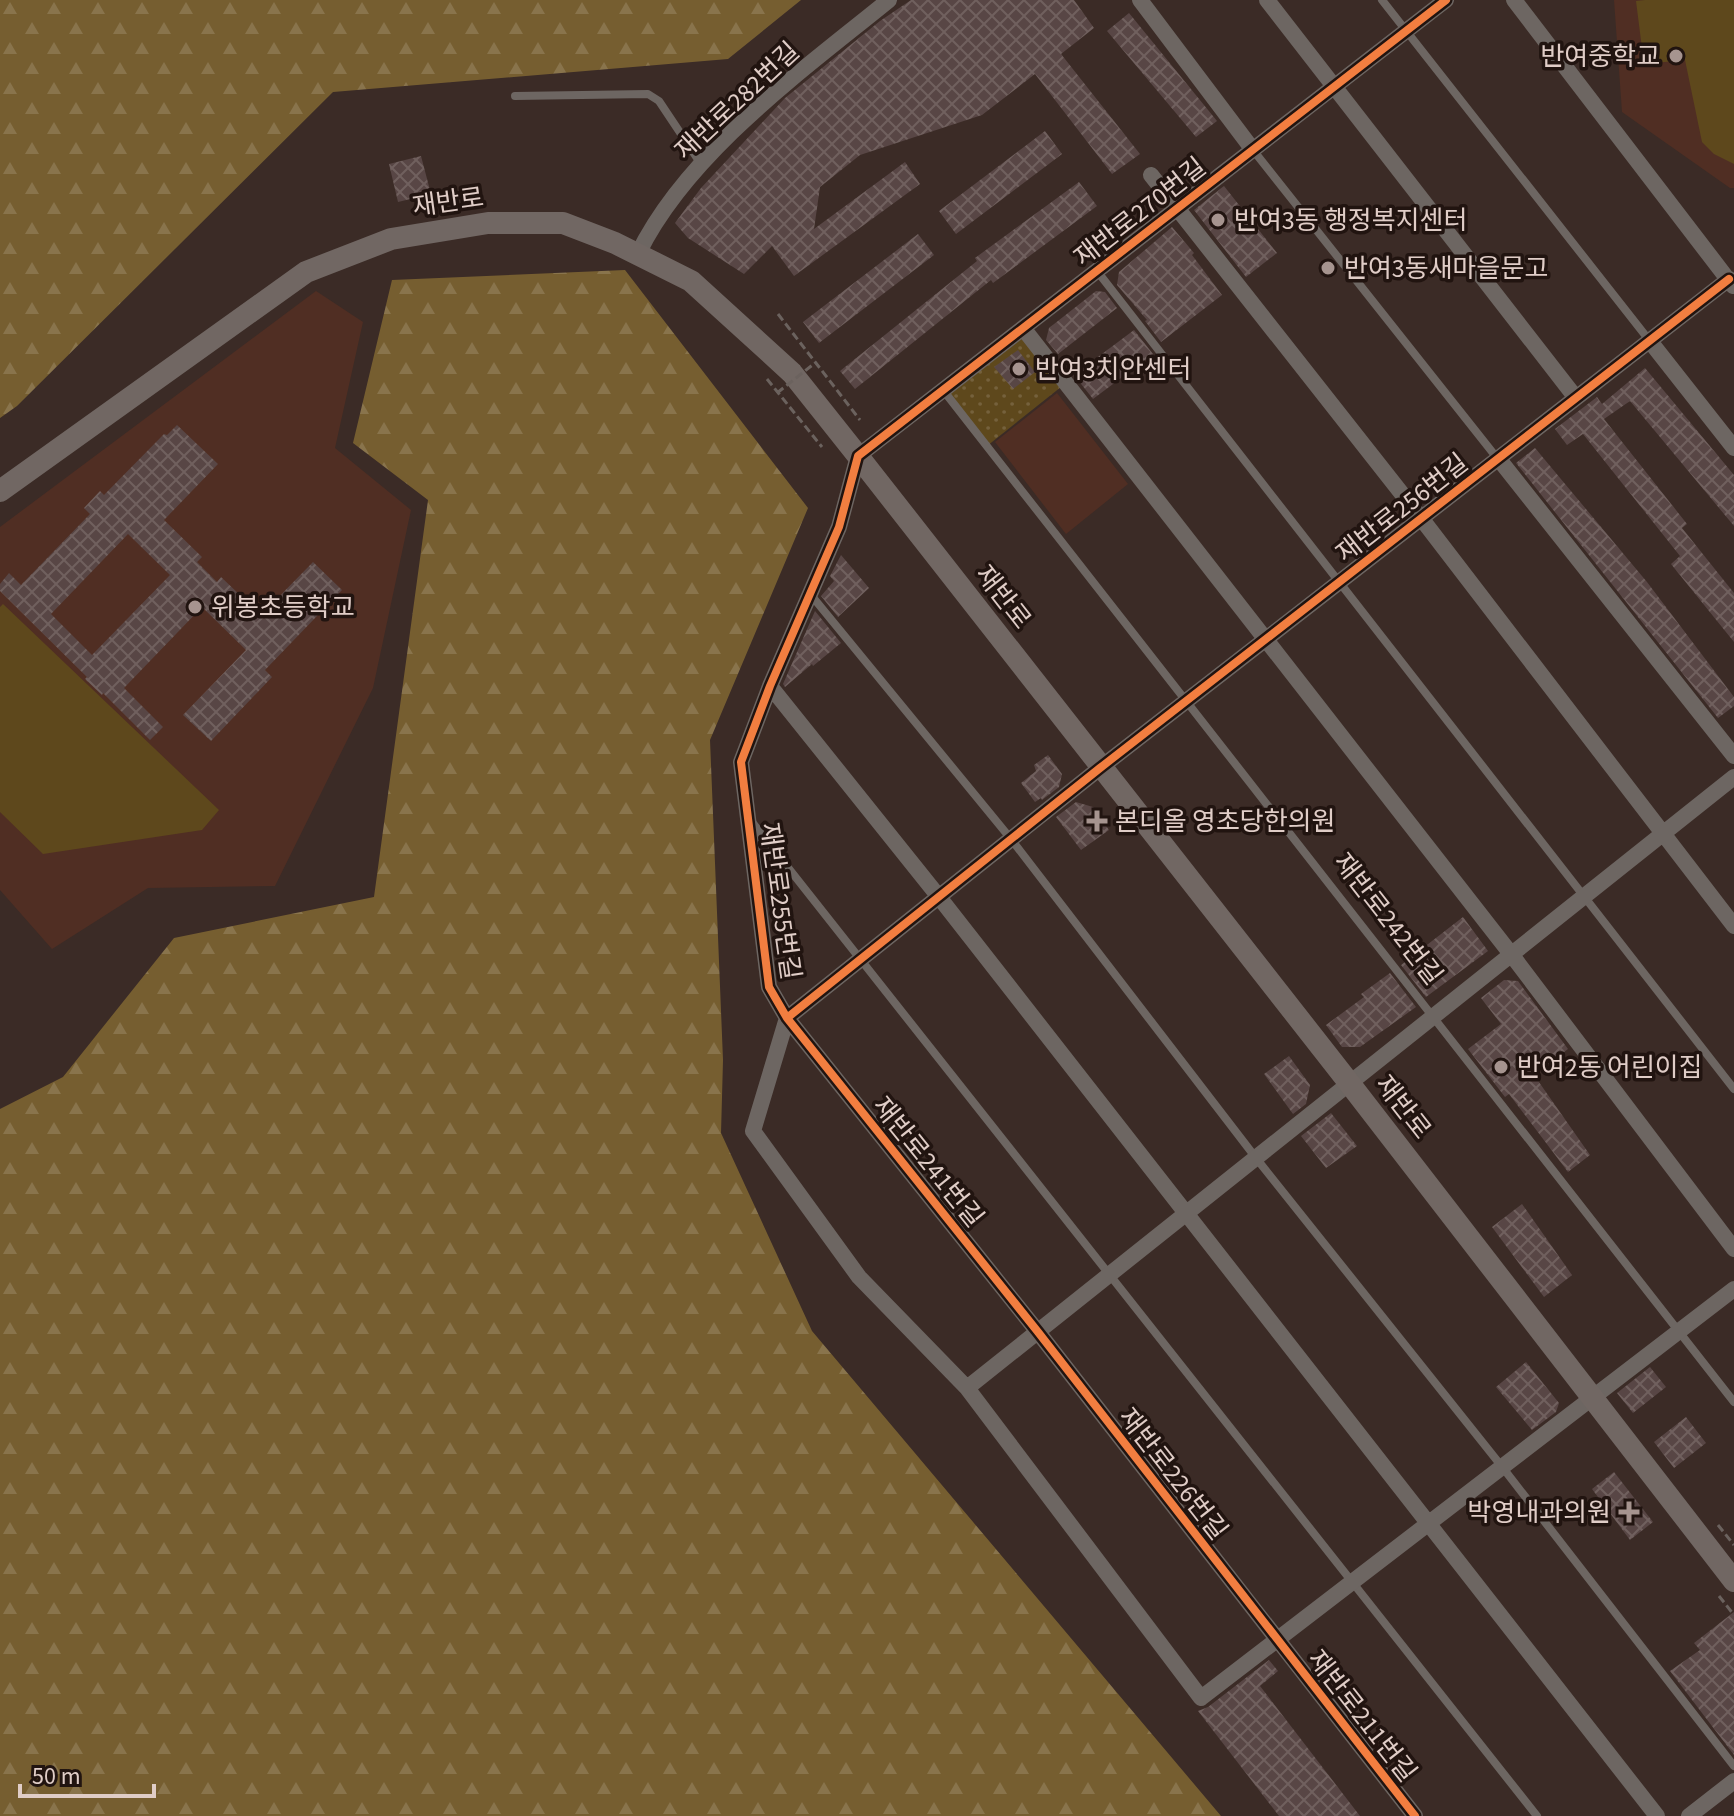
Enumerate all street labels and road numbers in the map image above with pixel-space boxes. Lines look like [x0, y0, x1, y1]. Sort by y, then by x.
street label: 재반로282번길 [666, 33, 808, 169]
street label: 재반로270번길 [1066, 149, 1214, 275]
street label: 재반로 [410, 179, 486, 225]
street label: 재반로256번길 [1328, 445, 1476, 571]
street label: 재반로 [966, 557, 1040, 637]
street label: 재반로255번길 [751, 820, 809, 982]
street label: 재반로242번길 [1325, 845, 1451, 993]
street label: 재반로 [1366, 1067, 1440, 1147]
street label: 재반로241번길 [864, 1089, 992, 1235]
street label: 재반로226번길 [1110, 1400, 1236, 1548]
street label: 재반로211번길 [1299, 1642, 1425, 1790]

